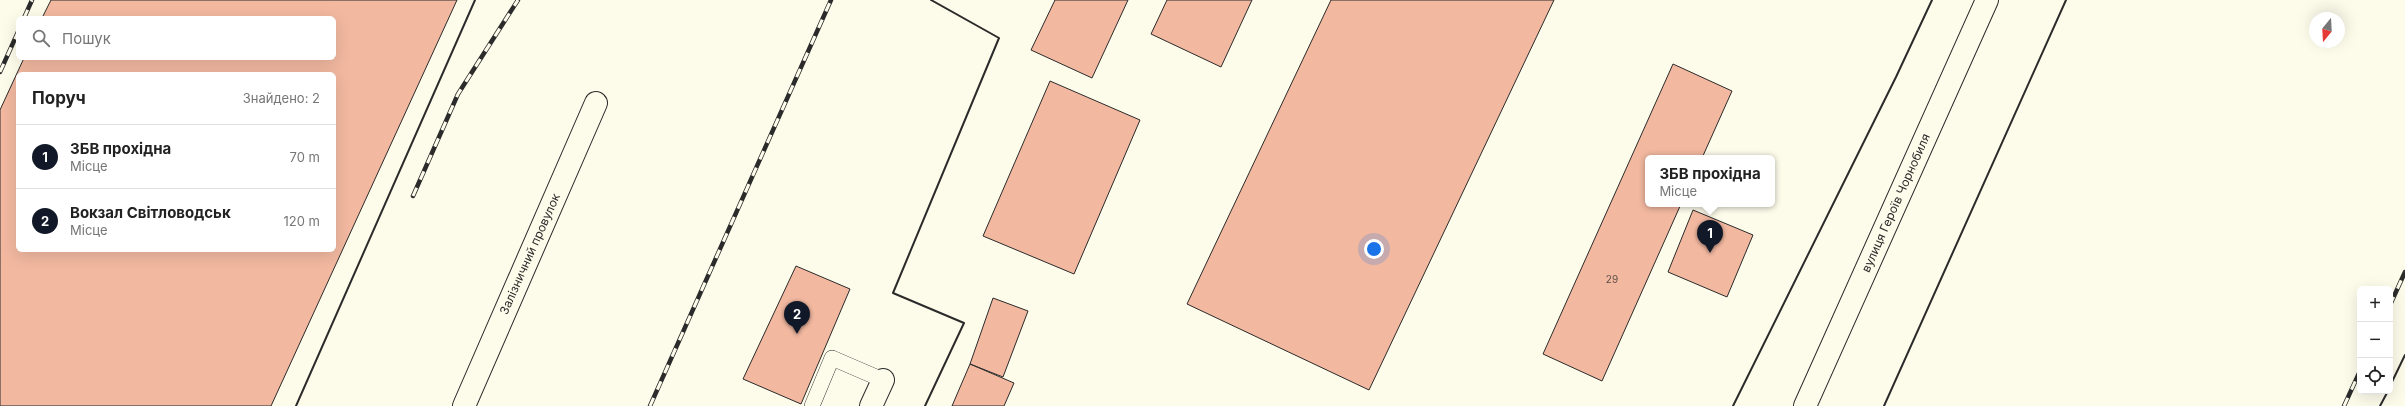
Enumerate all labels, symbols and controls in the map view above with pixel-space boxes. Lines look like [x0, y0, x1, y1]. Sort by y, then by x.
north arrow [2309, 12, 2345, 48]
search box [16, 16, 336, 60]
icon: search [30, 27, 52, 49]
text: Пошук [62, 29, 111, 48]
text: Поруч [32, 88, 86, 108]
text: Знайдено: 2 [243, 90, 320, 106]
street label: вулиця Героїв Чорнобиля [1858, 131, 1933, 274]
text: ЗБВ прохідна [70, 139, 171, 158]
text: 1 [42, 149, 48, 165]
text: 70 m [290, 149, 320, 165]
popup [1645, 155, 1775, 207]
text: Місце [70, 158, 108, 174]
text: ЗБВ прохідна [1659, 164, 1761, 183]
text: Місце [1659, 183, 1697, 199]
street label: Залізничний провулок [496, 191, 563, 317]
text: Вокзал Світловодськ [70, 203, 231, 222]
text: 2 [41, 213, 49, 229]
text: 120 m [284, 213, 320, 229]
pin: 1 [1697, 220, 1723, 253]
text: Місце [70, 222, 108, 238]
your location [1364, 239, 1384, 259]
house number: 29 [1606, 273, 1618, 285]
map controls [2357, 286, 2393, 394]
button: + [2357, 286, 2393, 322]
pin: 2 [784, 301, 810, 334]
button: − [2357, 322, 2393, 358]
button: locate [2357, 358, 2393, 394]

